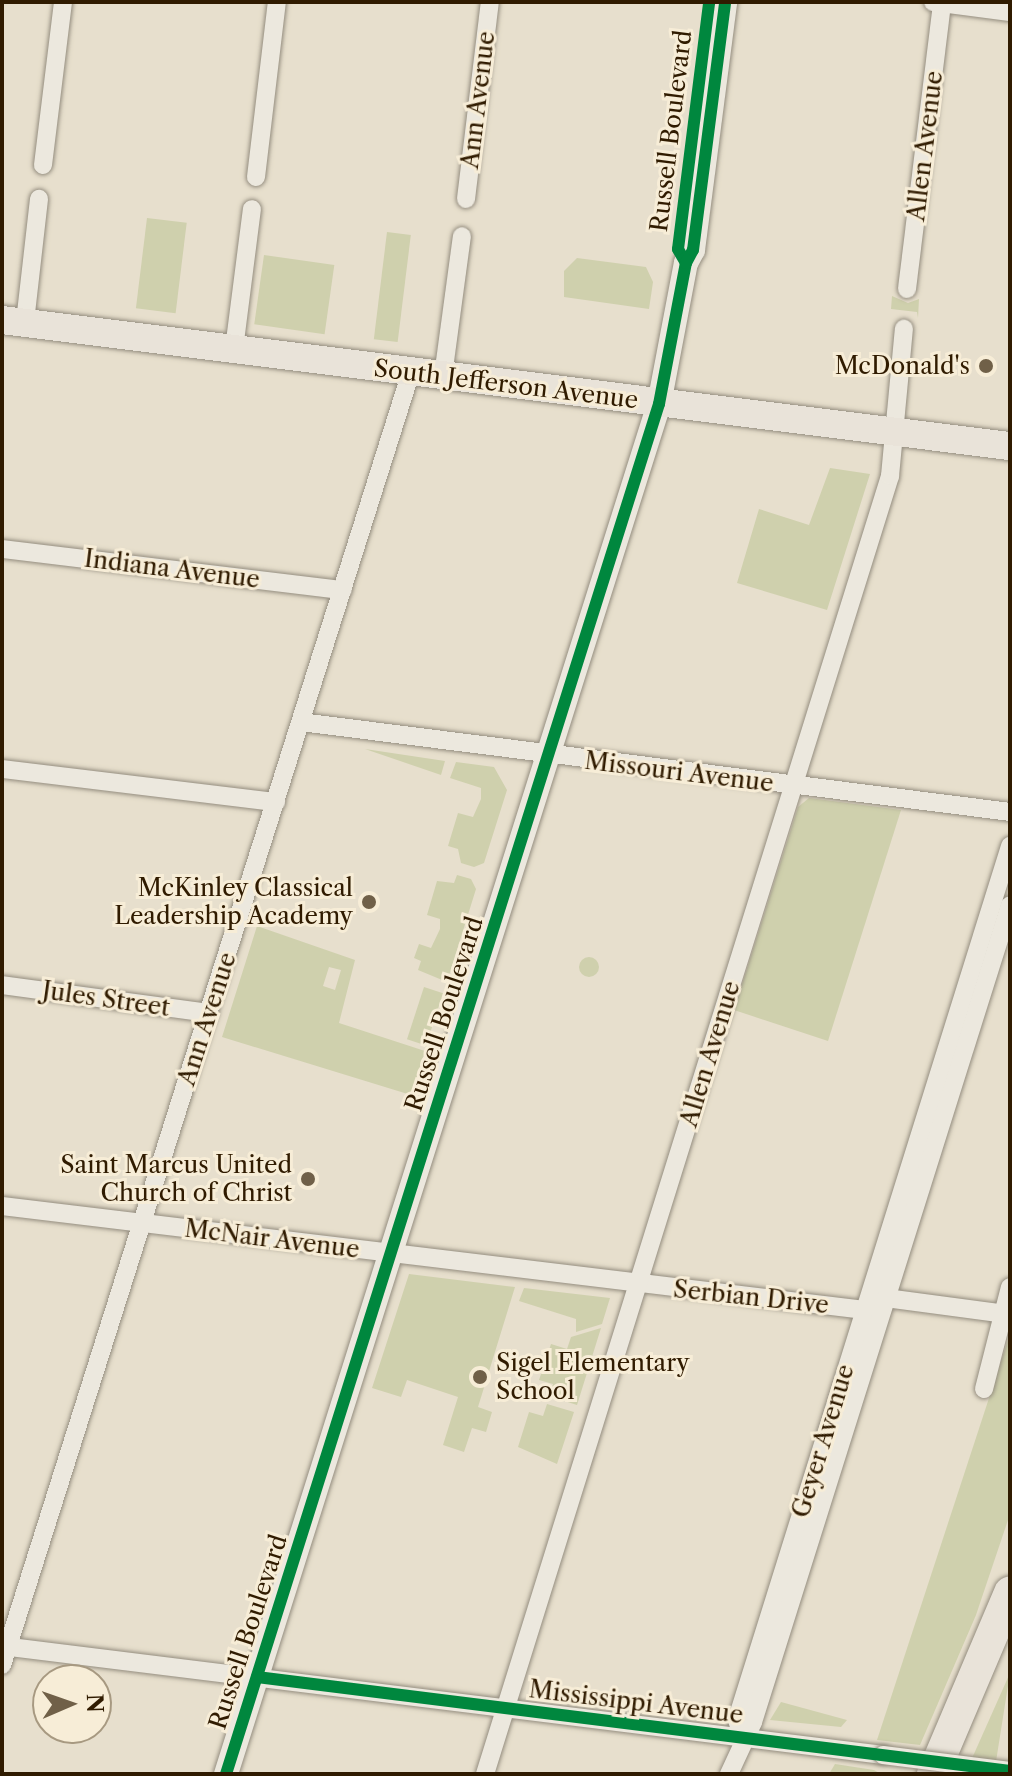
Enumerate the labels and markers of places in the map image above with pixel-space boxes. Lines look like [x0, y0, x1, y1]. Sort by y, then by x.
place label: McDonald's [835, 352, 970, 380]
marker: McDonald's [977, 357, 995, 375]
place label: McKinley Classical Leadership Academy [113, 874, 353, 930]
marker: McKinley Classical Leadership Academy [360, 893, 378, 911]
place label: Saint Marcus United Church of Christ [60, 1151, 292, 1207]
marker: Saint Marcus United Church of Christ [299, 1170, 317, 1188]
place label: Sigel Elementary School [496, 1349, 690, 1405]
marker: Sigel Elementary School [471, 1368, 489, 1386]

